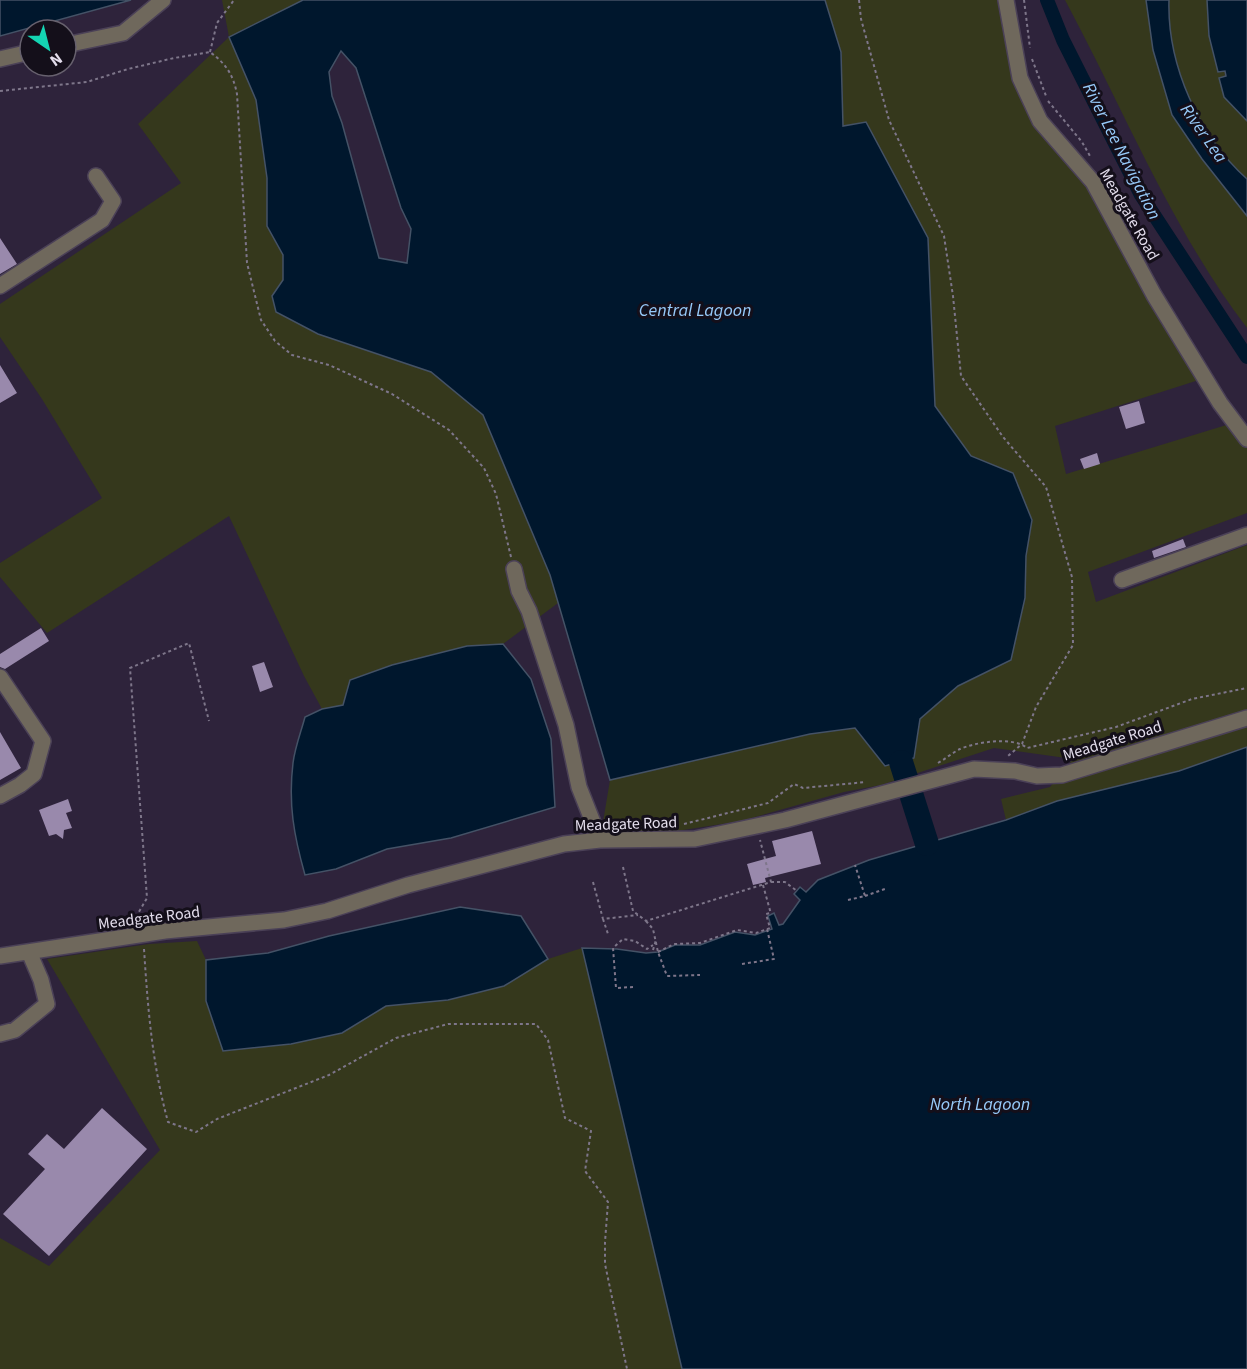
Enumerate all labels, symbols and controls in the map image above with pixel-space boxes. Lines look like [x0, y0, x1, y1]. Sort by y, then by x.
north arrow [18, 18, 78, 78]
text: N [45, 47, 67, 72]
water label: River Lee Navigation [1076, 78, 1167, 224]
water label: River Lea [1174, 99, 1233, 168]
street label: Meadgate Road [1094, 165, 1164, 264]
water label: Central Lagoon [639, 298, 751, 323]
street label: Meadgate Road [1060, 715, 1165, 766]
street label: Meadgate Road [574, 811, 678, 837]
street label: Meadgate Road [97, 901, 201, 935]
water label: North Lagoon [930, 1092, 1030, 1117]

